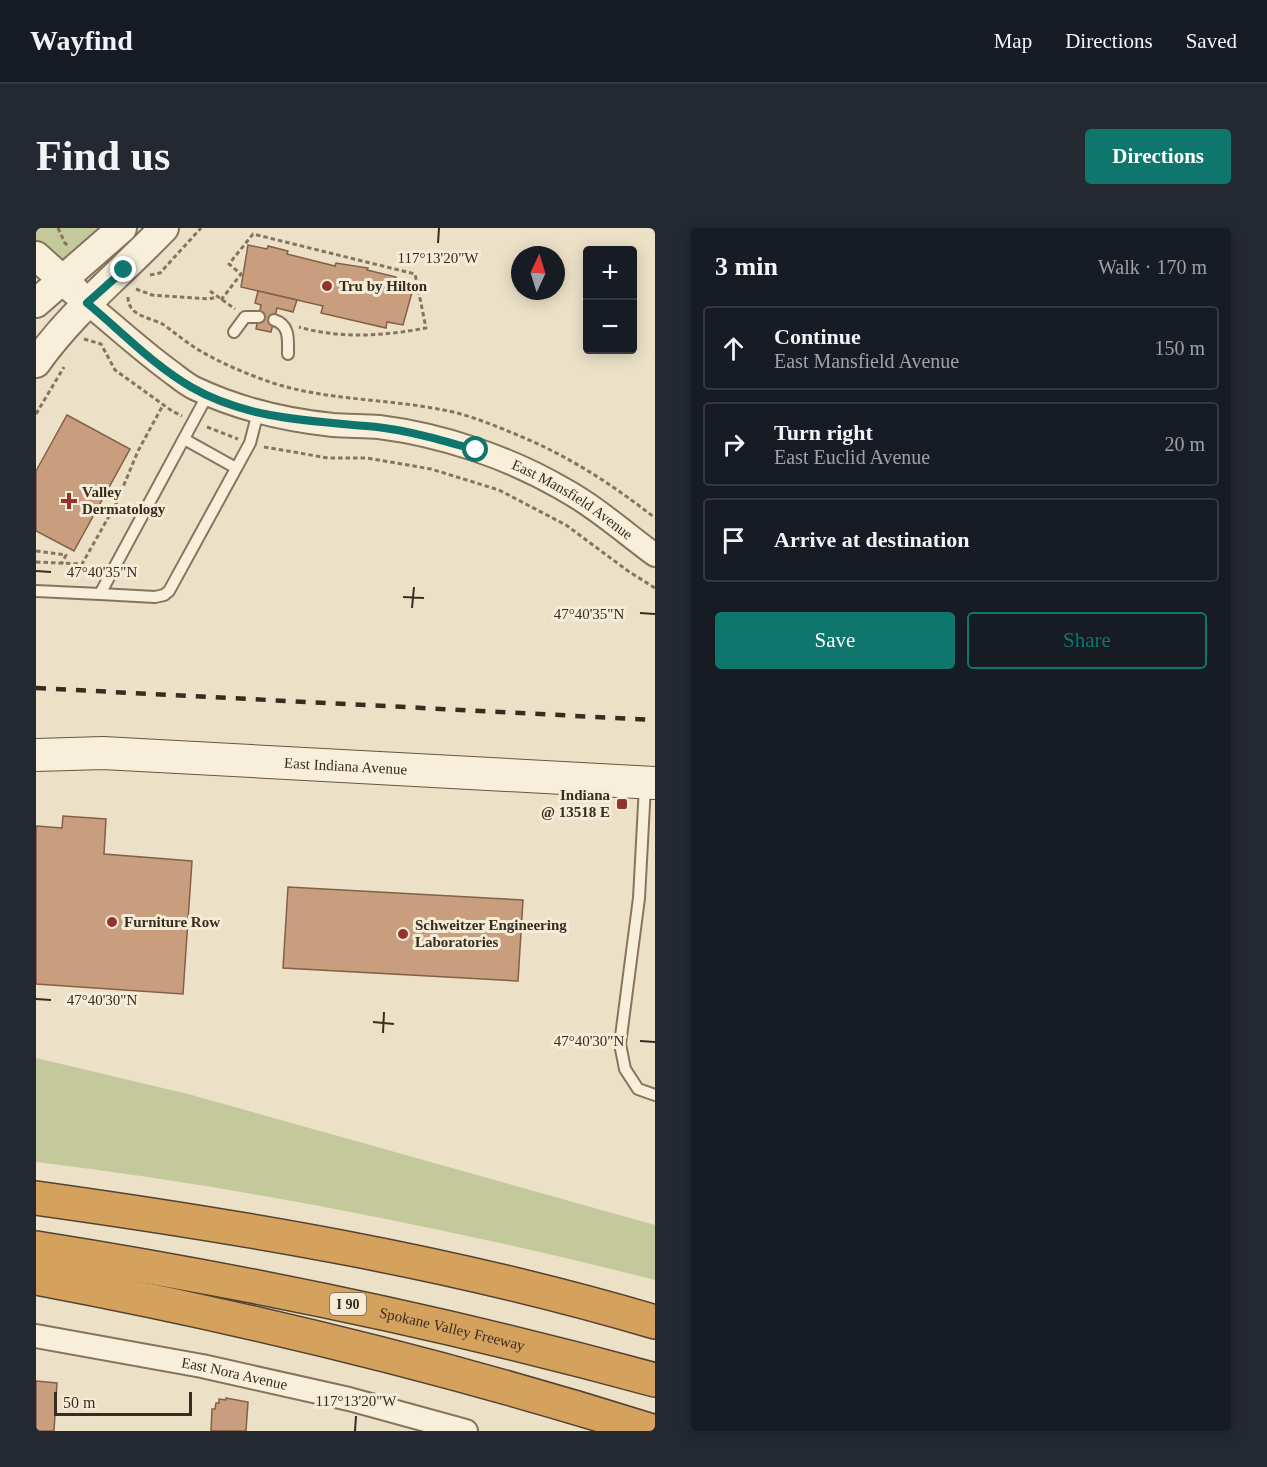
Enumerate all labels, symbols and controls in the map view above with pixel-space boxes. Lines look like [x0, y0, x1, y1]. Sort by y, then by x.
text: Wayfind [30, 25, 133, 56]
text: Map [994, 29, 1032, 53]
text: Directions [1065, 29, 1153, 53]
text: Saved [1186, 29, 1237, 53]
button: Directions [1085, 129, 1231, 184]
text: Find us [36, 133, 170, 179]
north arrow [511, 246, 565, 300]
map controls [583, 246, 637, 354]
button: + [583, 246, 637, 300]
text: 117°13'20"W [398, 250, 479, 266]
text: 3 min [715, 252, 778, 281]
route end [110, 256, 136, 282]
text: Walk · 170 m [1098, 256, 1207, 278]
place label: Tru by Hilton [339, 278, 428, 294]
marker: Tru by Hilton [320, 279, 334, 293]
button: − [583, 300, 637, 354]
text: Continue [774, 324, 861, 349]
icon: ahead [717, 332, 750, 365]
text: 150 m [1154, 337, 1205, 359]
text: East Mansfield Avenue [774, 350, 959, 372]
text: Turn right [774, 420, 873, 445]
icon: right [717, 428, 750, 461]
text: 20 m [1164, 433, 1205, 455]
route start [462, 436, 488, 462]
text: East Euclid Avenue [774, 446, 930, 468]
street label: East Mansfield Avenue [510, 456, 636, 543]
place label: Valley Dermatology [82, 484, 166, 517]
marker: Valley Dermatology [60, 492, 78, 510]
icon: arrive [717, 524, 750, 557]
text: Arrive at destination [774, 527, 970, 552]
text: 47°40'35"N [67, 564, 137, 580]
text: 47°40'35"N [554, 606, 624, 622]
button: Save [715, 612, 955, 669]
button: Share [967, 612, 1207, 669]
street label: East Indiana Avenue [284, 755, 408, 778]
place label: Indiana @ 13518 E [541, 787, 610, 820]
marker: Indiana @ 13518 E [615, 797, 629, 811]
place label: Furniture Row [124, 914, 220, 930]
marker: Furniture Row [105, 915, 119, 929]
place label: Schweitzer Engineering Laboratories [415, 917, 567, 950]
marker: Schweitzer Engineering Laboratories [396, 927, 410, 941]
text: 47°40'30"N [67, 992, 137, 1008]
text: 47°40'30"N [554, 1033, 624, 1049]
road number: I 90 [330, 1293, 366, 1315]
street label: Spokane Valley Freeway [378, 1304, 527, 1354]
street label: East Nora Avenue [180, 1354, 289, 1393]
scale bar [54, 1389, 192, 1416]
text: 117°13'20"W [316, 1393, 397, 1409]
text: 50 m [63, 1394, 95, 1411]

